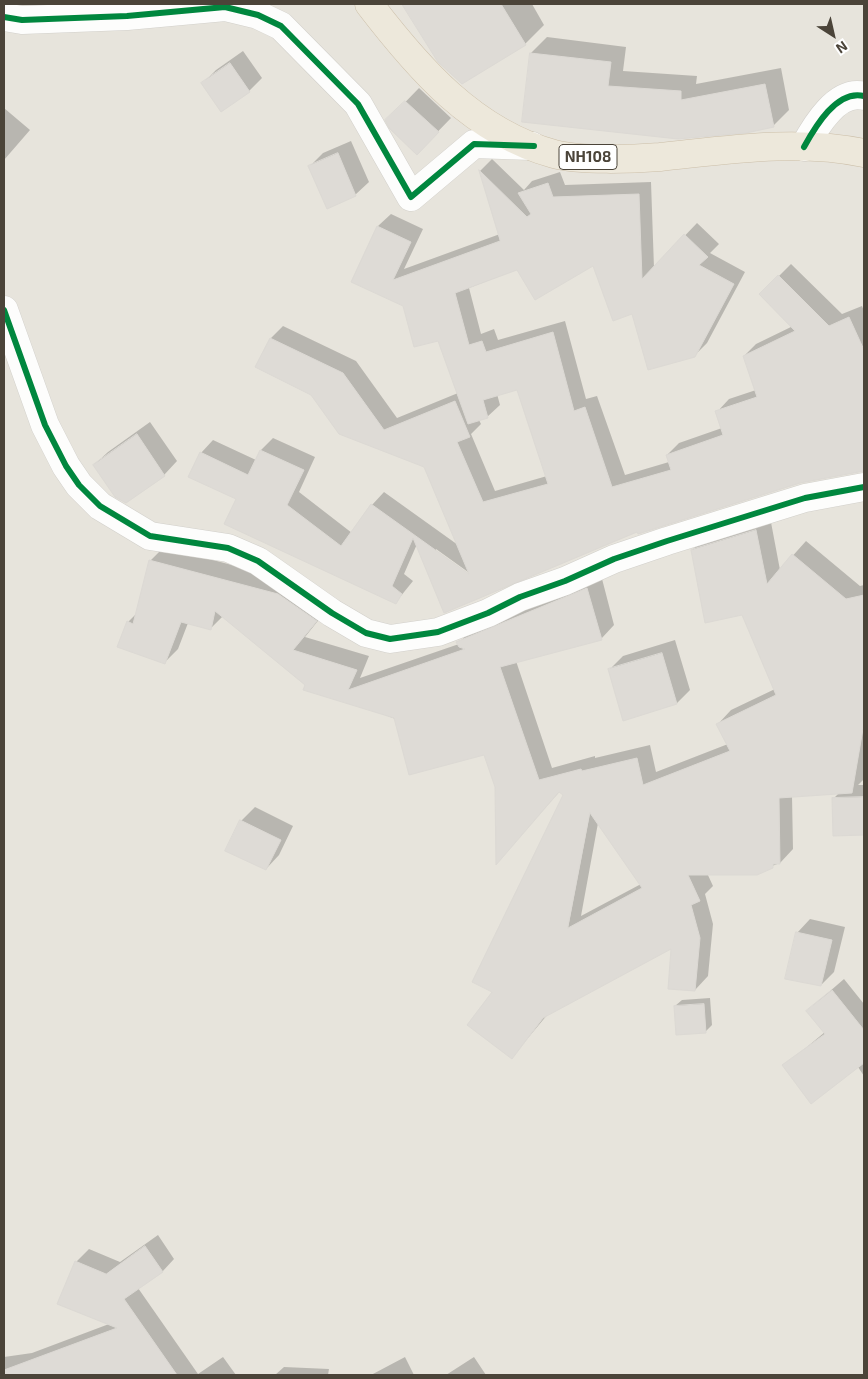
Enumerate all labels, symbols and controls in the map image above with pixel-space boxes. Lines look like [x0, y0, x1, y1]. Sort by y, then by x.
north arrow [808, 10, 858, 60]
text: N [833, 38, 851, 58]
road number: NH108 [559, 144, 617, 170]

